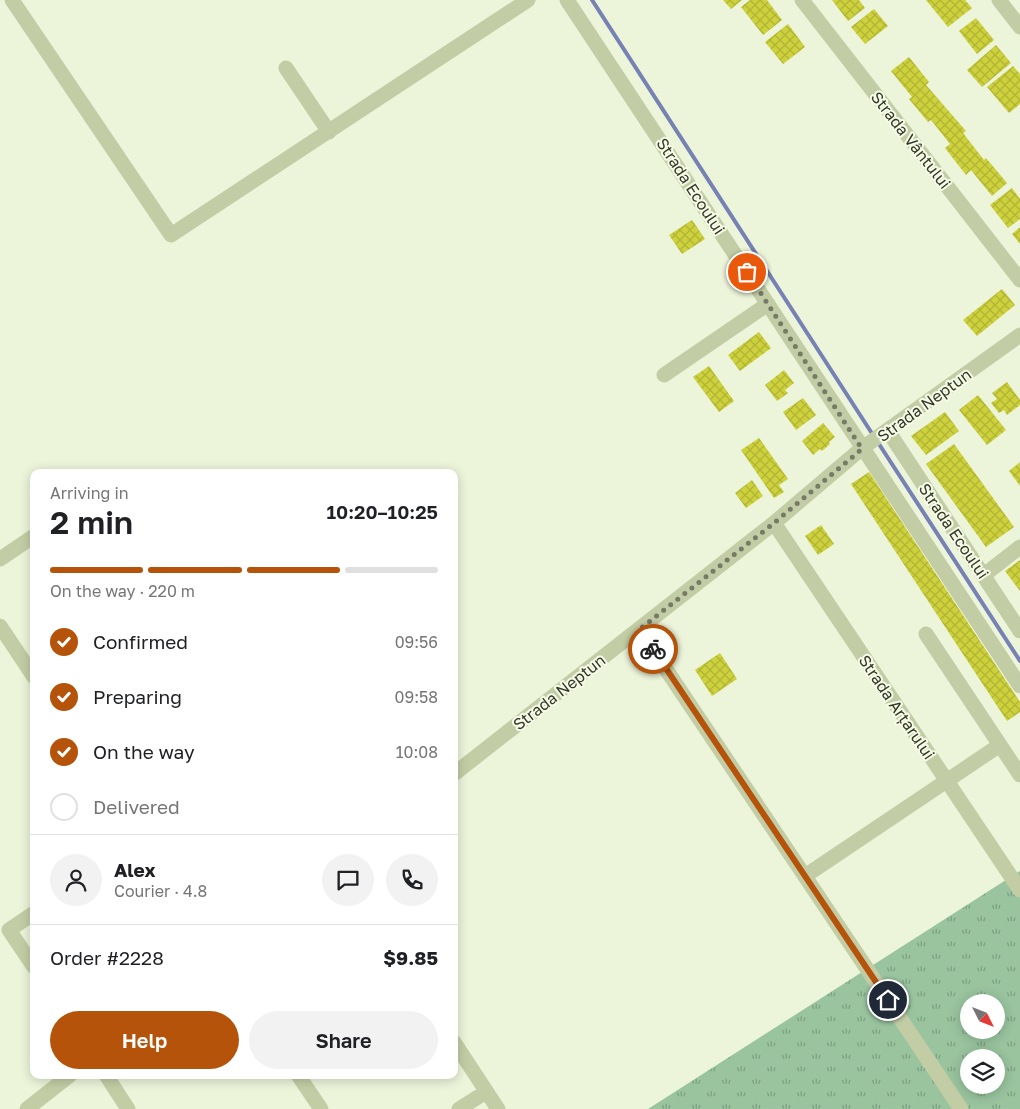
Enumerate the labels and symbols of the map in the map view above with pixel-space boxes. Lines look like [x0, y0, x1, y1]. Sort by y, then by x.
street label: Strada Vântului [867, 87, 955, 193]
street label: Strada Ecoului [652, 134, 730, 238]
pin [726, 251, 768, 293]
street label: Strada Neptun [873, 364, 975, 446]
street label: Strada Ecoului [915, 479, 993, 583]
courier [628, 624, 678, 674]
street label: Strada Neptun [509, 650, 609, 734]
street label: Strada Arțarului [855, 651, 939, 763]
pin [867, 979, 909, 1021]
north arrow [960, 994, 1005, 1039]

